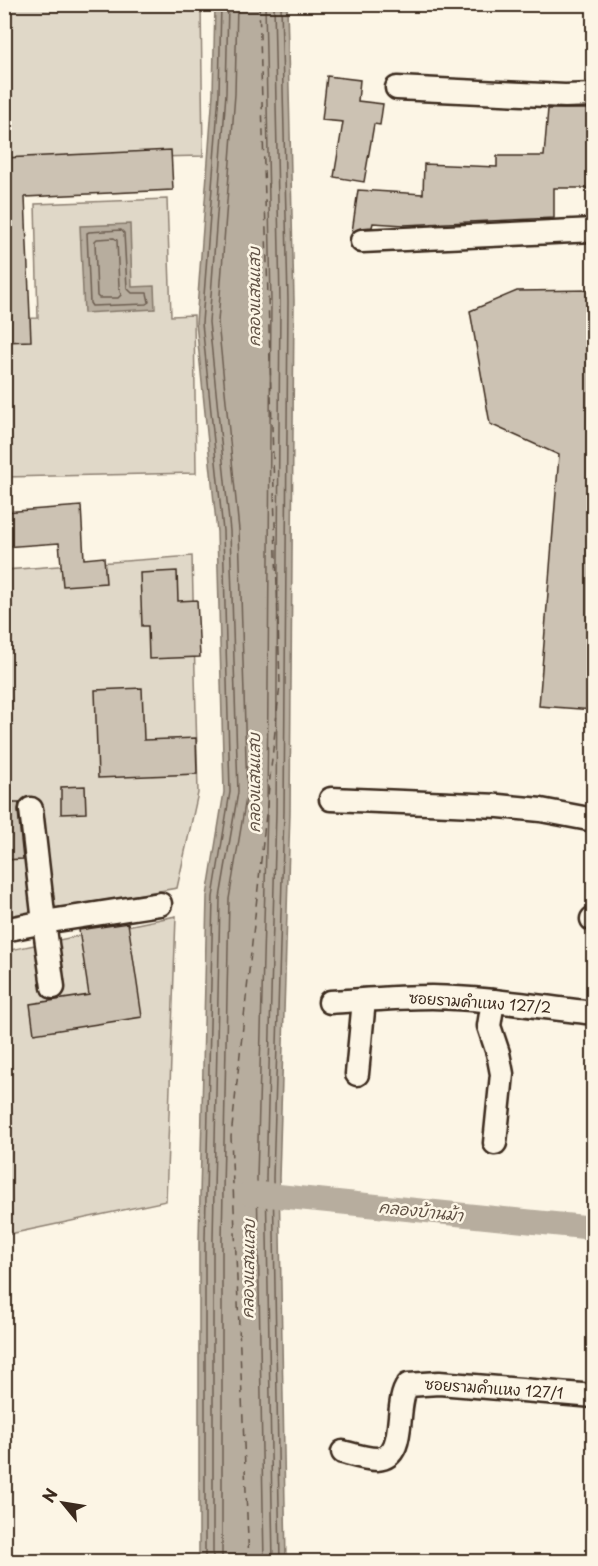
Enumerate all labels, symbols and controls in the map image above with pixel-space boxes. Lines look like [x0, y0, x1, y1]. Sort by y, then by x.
water label: คลองแสนแสบ [241, 246, 265, 347]
water label: คลองแสนแสบ [241, 732, 265, 833]
street label: ซอยรามคำแหง 127/2 [408, 985, 552, 1018]
water label: คลองบ้านม้า [378, 1194, 466, 1226]
water label: คลองแสนแสบ [234, 1218, 260, 1319]
street label: ซอยรามคำแหง 127/1 [424, 1371, 564, 1404]
north arrow [33, 1473, 93, 1533]
text: N [36, 1484, 63, 1506]

